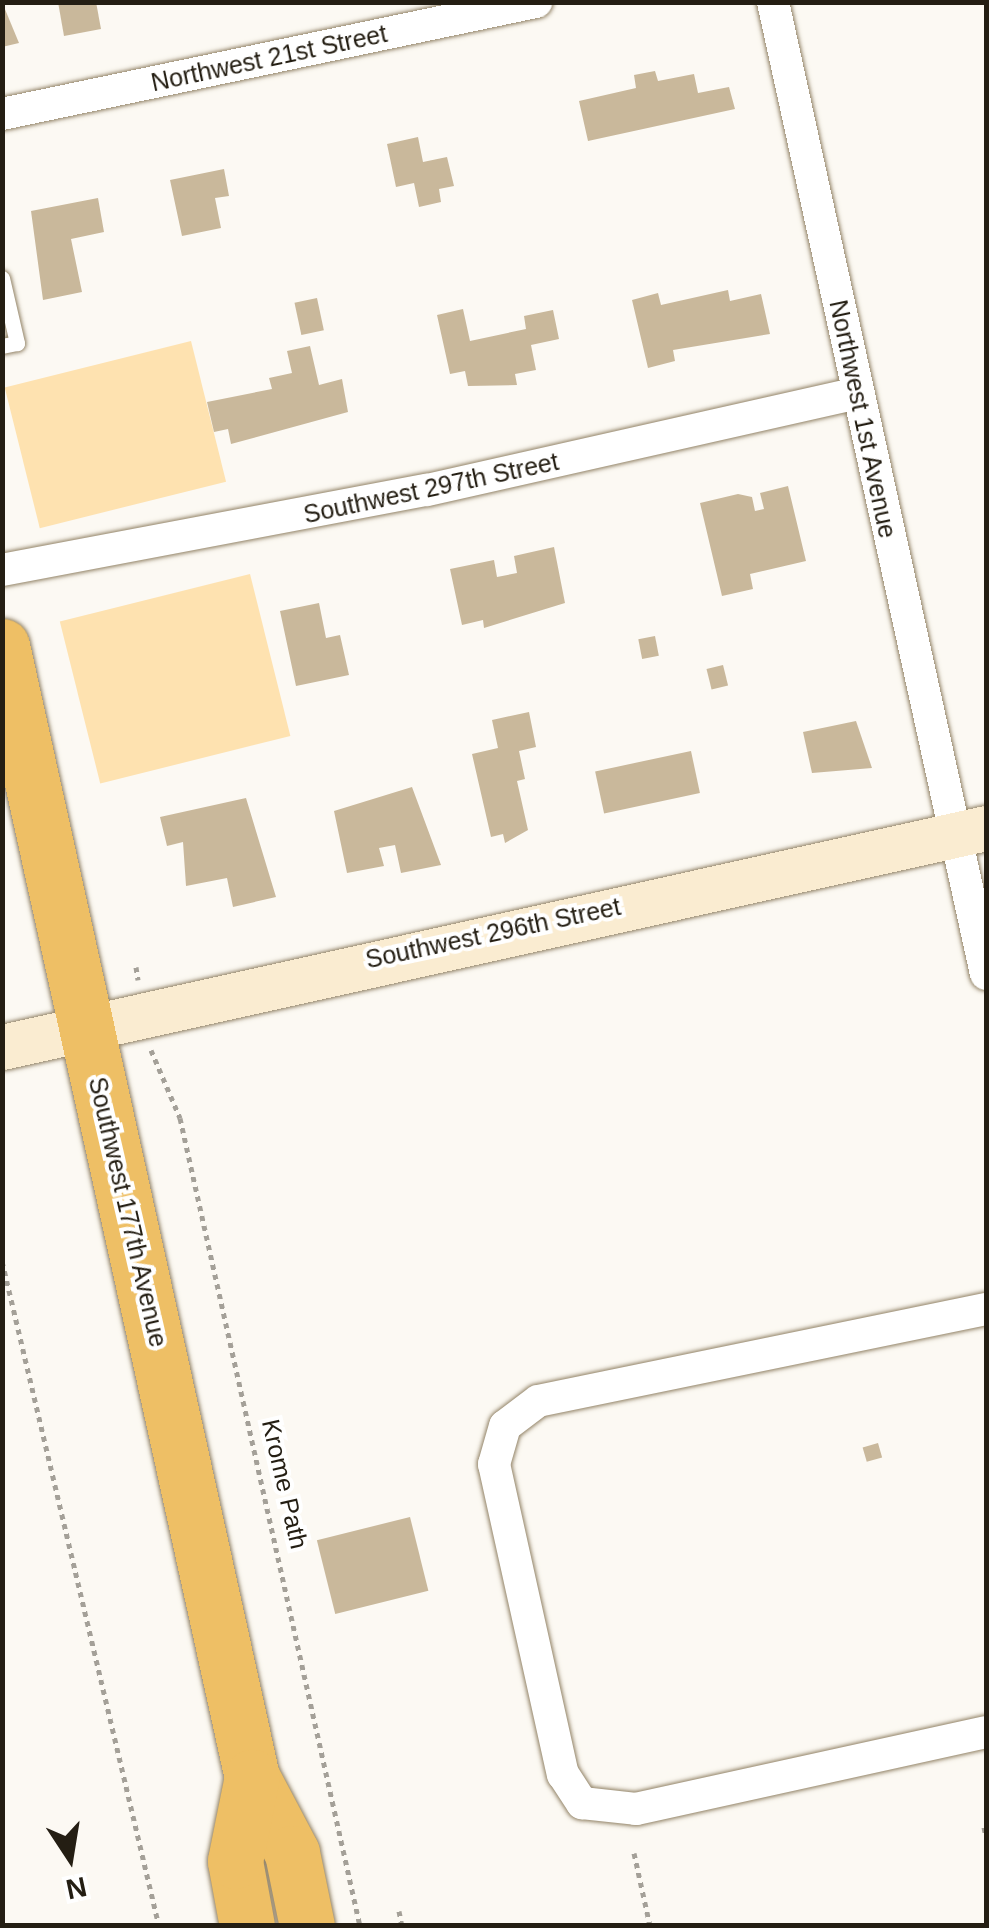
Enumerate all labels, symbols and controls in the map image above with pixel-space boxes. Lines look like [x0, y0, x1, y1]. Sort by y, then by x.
street label: Northwest 21st Street [148, 18, 390, 98]
street label: Northwest 1st Avenue [823, 296, 903, 542]
street label: Southwest 297th Street [301, 446, 561, 530]
street label: Southwest 296th Street [363, 891, 623, 975]
street label: Southwest 177th Avenue [82, 1073, 174, 1351]
street label: Krome Path [256, 1416, 314, 1552]
north arrow [20, 1808, 120, 1908]
text: N [63, 1871, 89, 1905]

